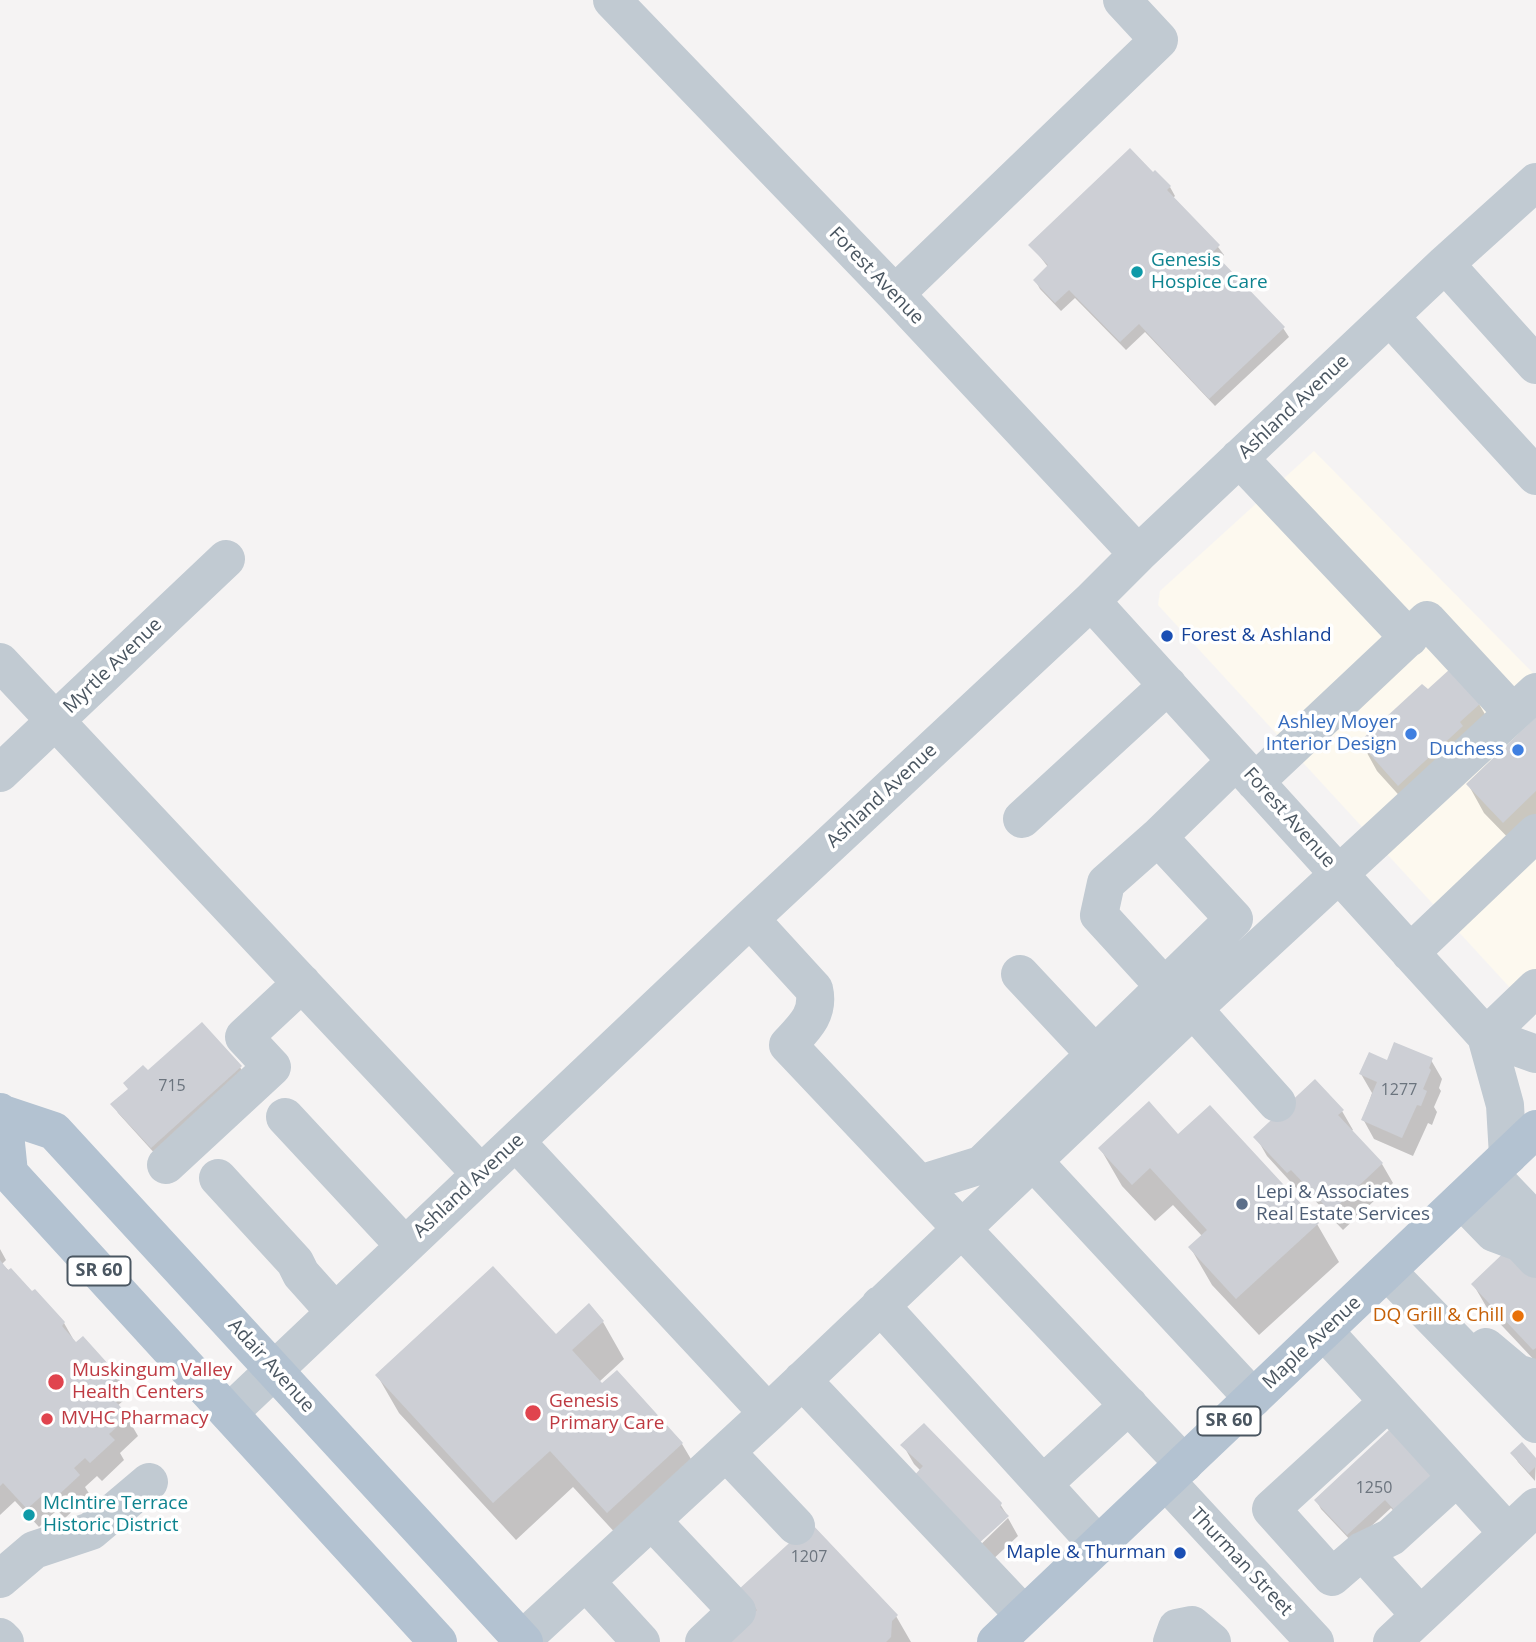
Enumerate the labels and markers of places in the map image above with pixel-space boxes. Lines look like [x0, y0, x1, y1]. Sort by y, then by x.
place label: Genesis Hospice Care [1151, 250, 1268, 294]
marker: Genesis Hospice Care [1129, 264, 1145, 280]
place label: Forest & Ashland [1181, 625, 1332, 647]
marker: Forest & Ashland [1159, 628, 1175, 644]
place label: Ashley Moyer Interior Design [1266, 712, 1397, 756]
marker: Ashley Moyer Interior Design [1403, 726, 1419, 742]
place label: Duchess [1429, 739, 1504, 761]
marker: Duchess [1510, 742, 1526, 758]
place label: Lepi & Associates Real Estate Services [1256, 1182, 1430, 1226]
marker: Lepi & Associates Real Estate Services [1234, 1196, 1250, 1212]
place label: DQ Grill & Chill [1373, 1305, 1504, 1327]
marker: DQ Grill & Chill [1510, 1308, 1526, 1324]
place label: Muskingum Valley Health Centers [72, 1360, 232, 1404]
marker: Muskingum Valley Health Centers [46, 1372, 66, 1392]
place label: Genesis Primary Care [549, 1391, 664, 1435]
marker: Genesis Primary Care [523, 1403, 543, 1423]
place label: MVHC Pharmacy [61, 1408, 209, 1430]
marker: MVHC Pharmacy [39, 1411, 55, 1427]
place label: McIntire Terrace Historic District [43, 1493, 188, 1537]
marker: McIntire Terrace Historic District [21, 1507, 37, 1523]
place label: Maple & Thurman [1006, 1542, 1166, 1564]
marker: Maple & Thurman [1172, 1545, 1188, 1561]

